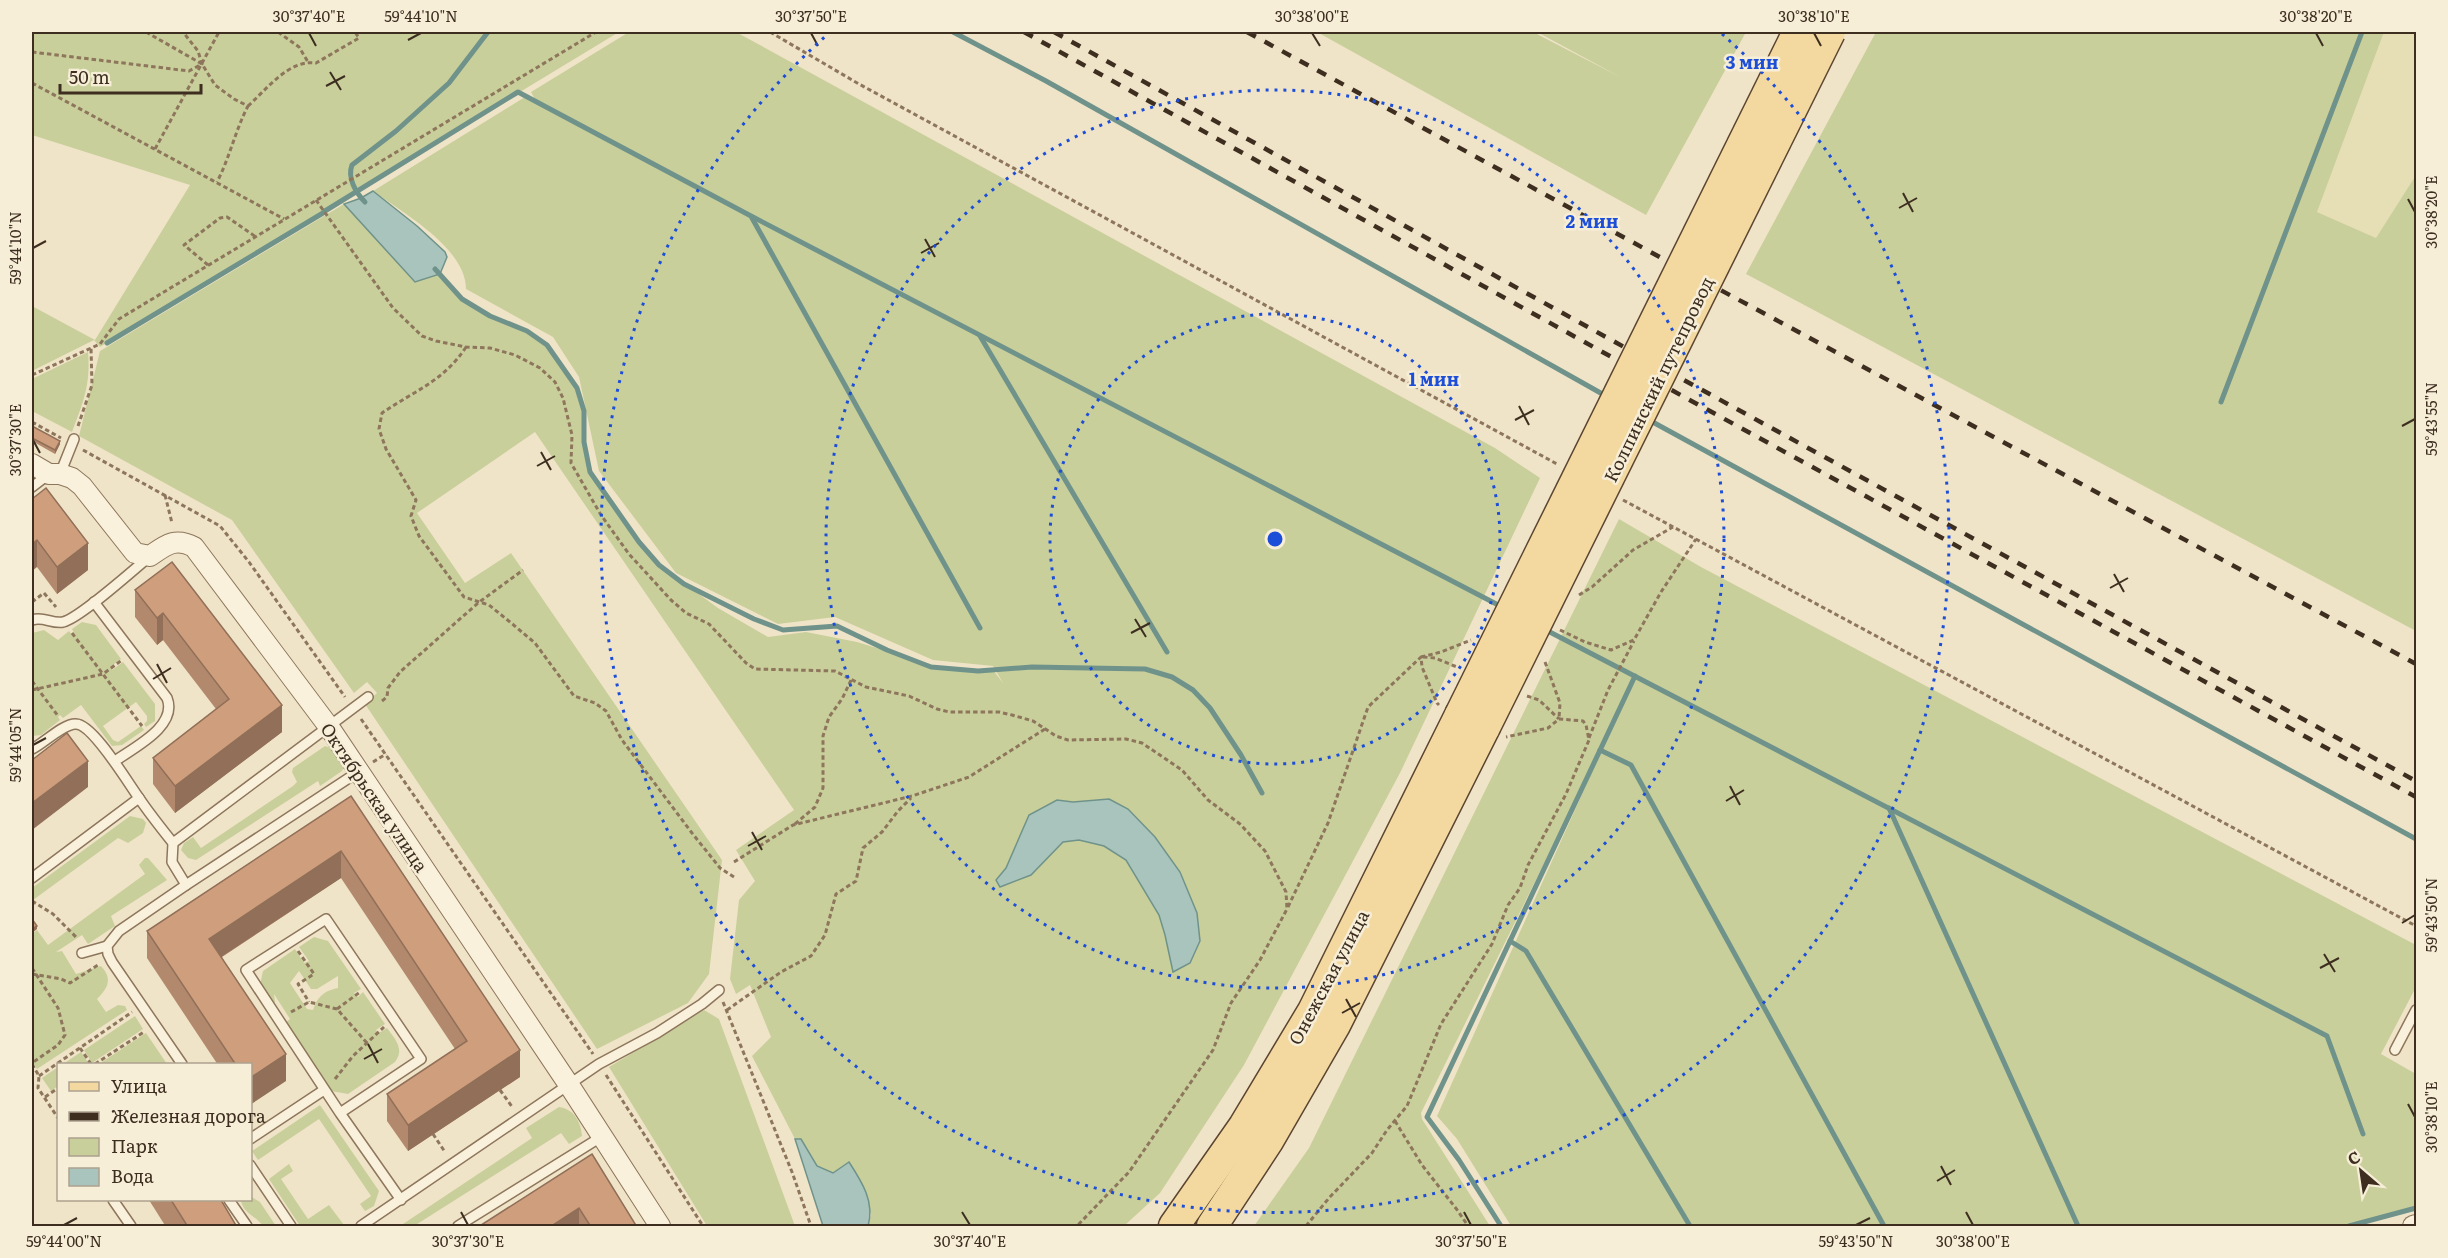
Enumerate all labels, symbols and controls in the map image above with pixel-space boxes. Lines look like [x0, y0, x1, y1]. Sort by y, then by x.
text: 30°37'40"E [273, 4, 345, 27]
text: 59°44'10"N [384, 4, 458, 27]
text: 30°37'50"E [775, 4, 847, 27]
text: 30°38'00"E [1275, 4, 1349, 27]
text: 30°38'10"E [1778, 4, 1850, 27]
text: 30°38'20"E [2279, 4, 2353, 27]
text: 3 мин [1725, 48, 1779, 75]
scale bar [60, 57, 201, 95]
text: 50 m [69, 63, 110, 90]
text: 30°38'20"E [2419, 175, 2442, 249]
text: 2 мин [1566, 207, 1619, 234]
text: 59°44'10"N [3, 211, 26, 285]
street label: Колпинский путепровод [1596, 272, 1720, 486]
text: 1 мин [1409, 365, 1460, 392]
text: 59°43'55"N [2419, 382, 2442, 456]
text: 30°37'30"E [3, 404, 26, 476]
centre of rings [1265, 529, 1285, 549]
text: 59°44'05"N [3, 707, 26, 783]
street label: Октябрьская улица [315, 717, 435, 877]
text: 59°43'50"N [2419, 878, 2442, 952]
street label: Онежская улица [1281, 904, 1375, 1049]
legend [57, 1063, 252, 1201]
text: Улица [111, 1072, 167, 1099]
text: 30°38'10"E [2419, 1081, 2442, 1153]
text: Железная дорога [111, 1102, 266, 1129]
text: Парк [111, 1132, 158, 1159]
north arrow [2331, 1141, 2391, 1201]
text: С [2342, 1144, 2364, 1170]
text: Вода [111, 1162, 154, 1189]
text: 59°44'00"N [26, 1229, 102, 1252]
text: 30°37'30"E [432, 1229, 504, 1252]
text: 30°37'40"E [934, 1229, 1006, 1252]
text: 30°37'50"E [1435, 1229, 1507, 1252]
text: 59°43'50"N [1819, 1229, 1893, 1252]
text: 30°38'00"E [1936, 1229, 2010, 1252]

